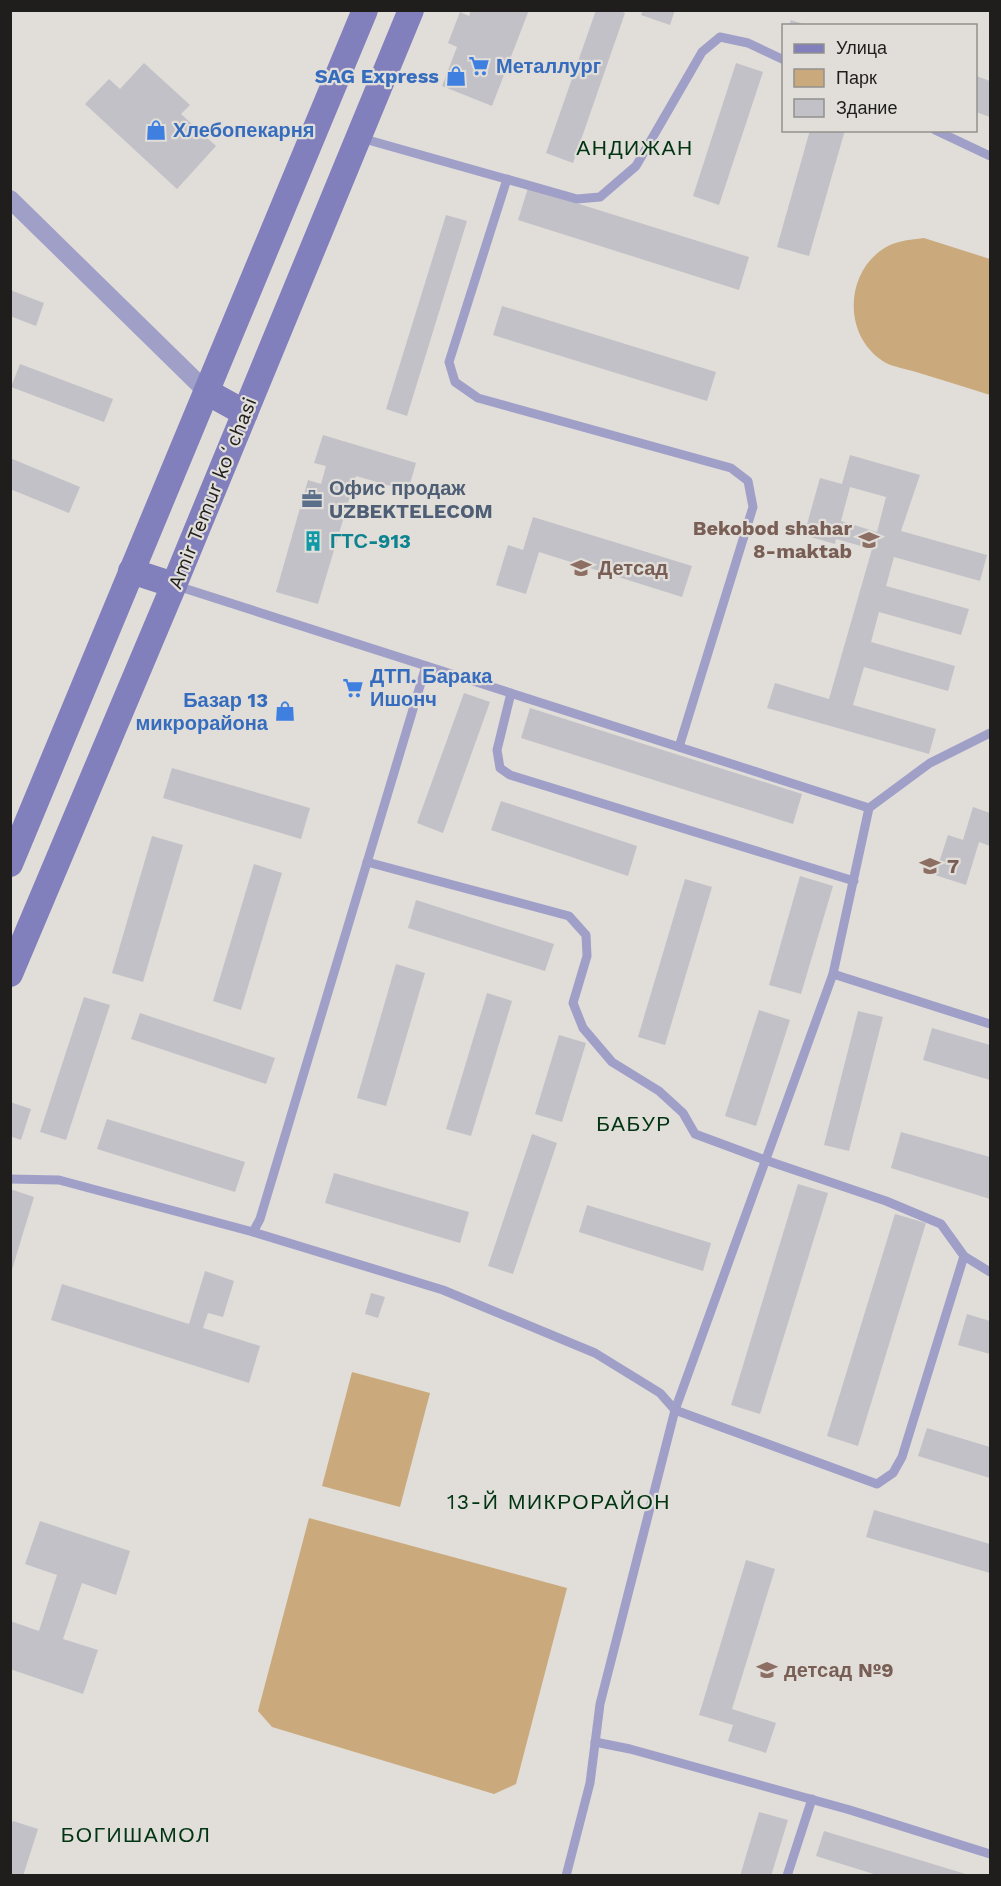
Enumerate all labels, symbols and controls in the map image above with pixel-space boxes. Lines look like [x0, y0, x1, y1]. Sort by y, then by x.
legend [782, 24, 977, 132]
text: Улица [836, 37, 888, 58]
supermarket icon: Металлург [467, 54, 491, 78]
place label: Металлург [496, 54, 601, 78]
place label: SAG Express [315, 64, 439, 88]
shop icon: SAG Express [444, 64, 468, 88]
text: Парк [836, 67, 877, 88]
text: Здание [836, 97, 897, 118]
shop icon: Хлебопекарня [144, 118, 168, 142]
place label: Хлебопекарня [173, 118, 315, 142]
district label: АНДИЖАН [576, 135, 694, 160]
street label: Amir Temur koʻchasi [163, 394, 261, 592]
place label: Офис продаж UZBEKTELECOM [329, 476, 493, 523]
office icon: Офис продаж UZBEKTELECOM [300, 487, 324, 511]
place label: Bekobod shahar 8-maktab [693, 516, 852, 563]
school or university icon: Bekobod shahar 8-maktab [857, 528, 881, 552]
building icon: ГТС-913 [301, 529, 325, 553]
place label: ГТС-913 [330, 529, 411, 553]
school or university icon: Детсад [569, 556, 593, 580]
place label: Детсад [598, 556, 668, 580]
place label: ДТП. Барака Ишонч [370, 664, 493, 711]
supermarket icon: ДТП. Барака Ишонч [341, 676, 365, 700]
place label: Базар 13 микрорайона [135, 688, 269, 735]
shop icon: Базар 13 микрорайона [273, 699, 297, 723]
school or university icon: 7 [918, 854, 942, 878]
place label: 7 [947, 854, 959, 878]
district label: БАБУР [596, 1111, 672, 1136]
district label: 13-Й МИКРОРАЙОН [447, 1489, 671, 1514]
school or university icon: детсад №9 [755, 1658, 779, 1682]
place label: детсад №9 [784, 1658, 894, 1682]
district label: БОГИШАМОЛ [61, 1822, 211, 1847]

